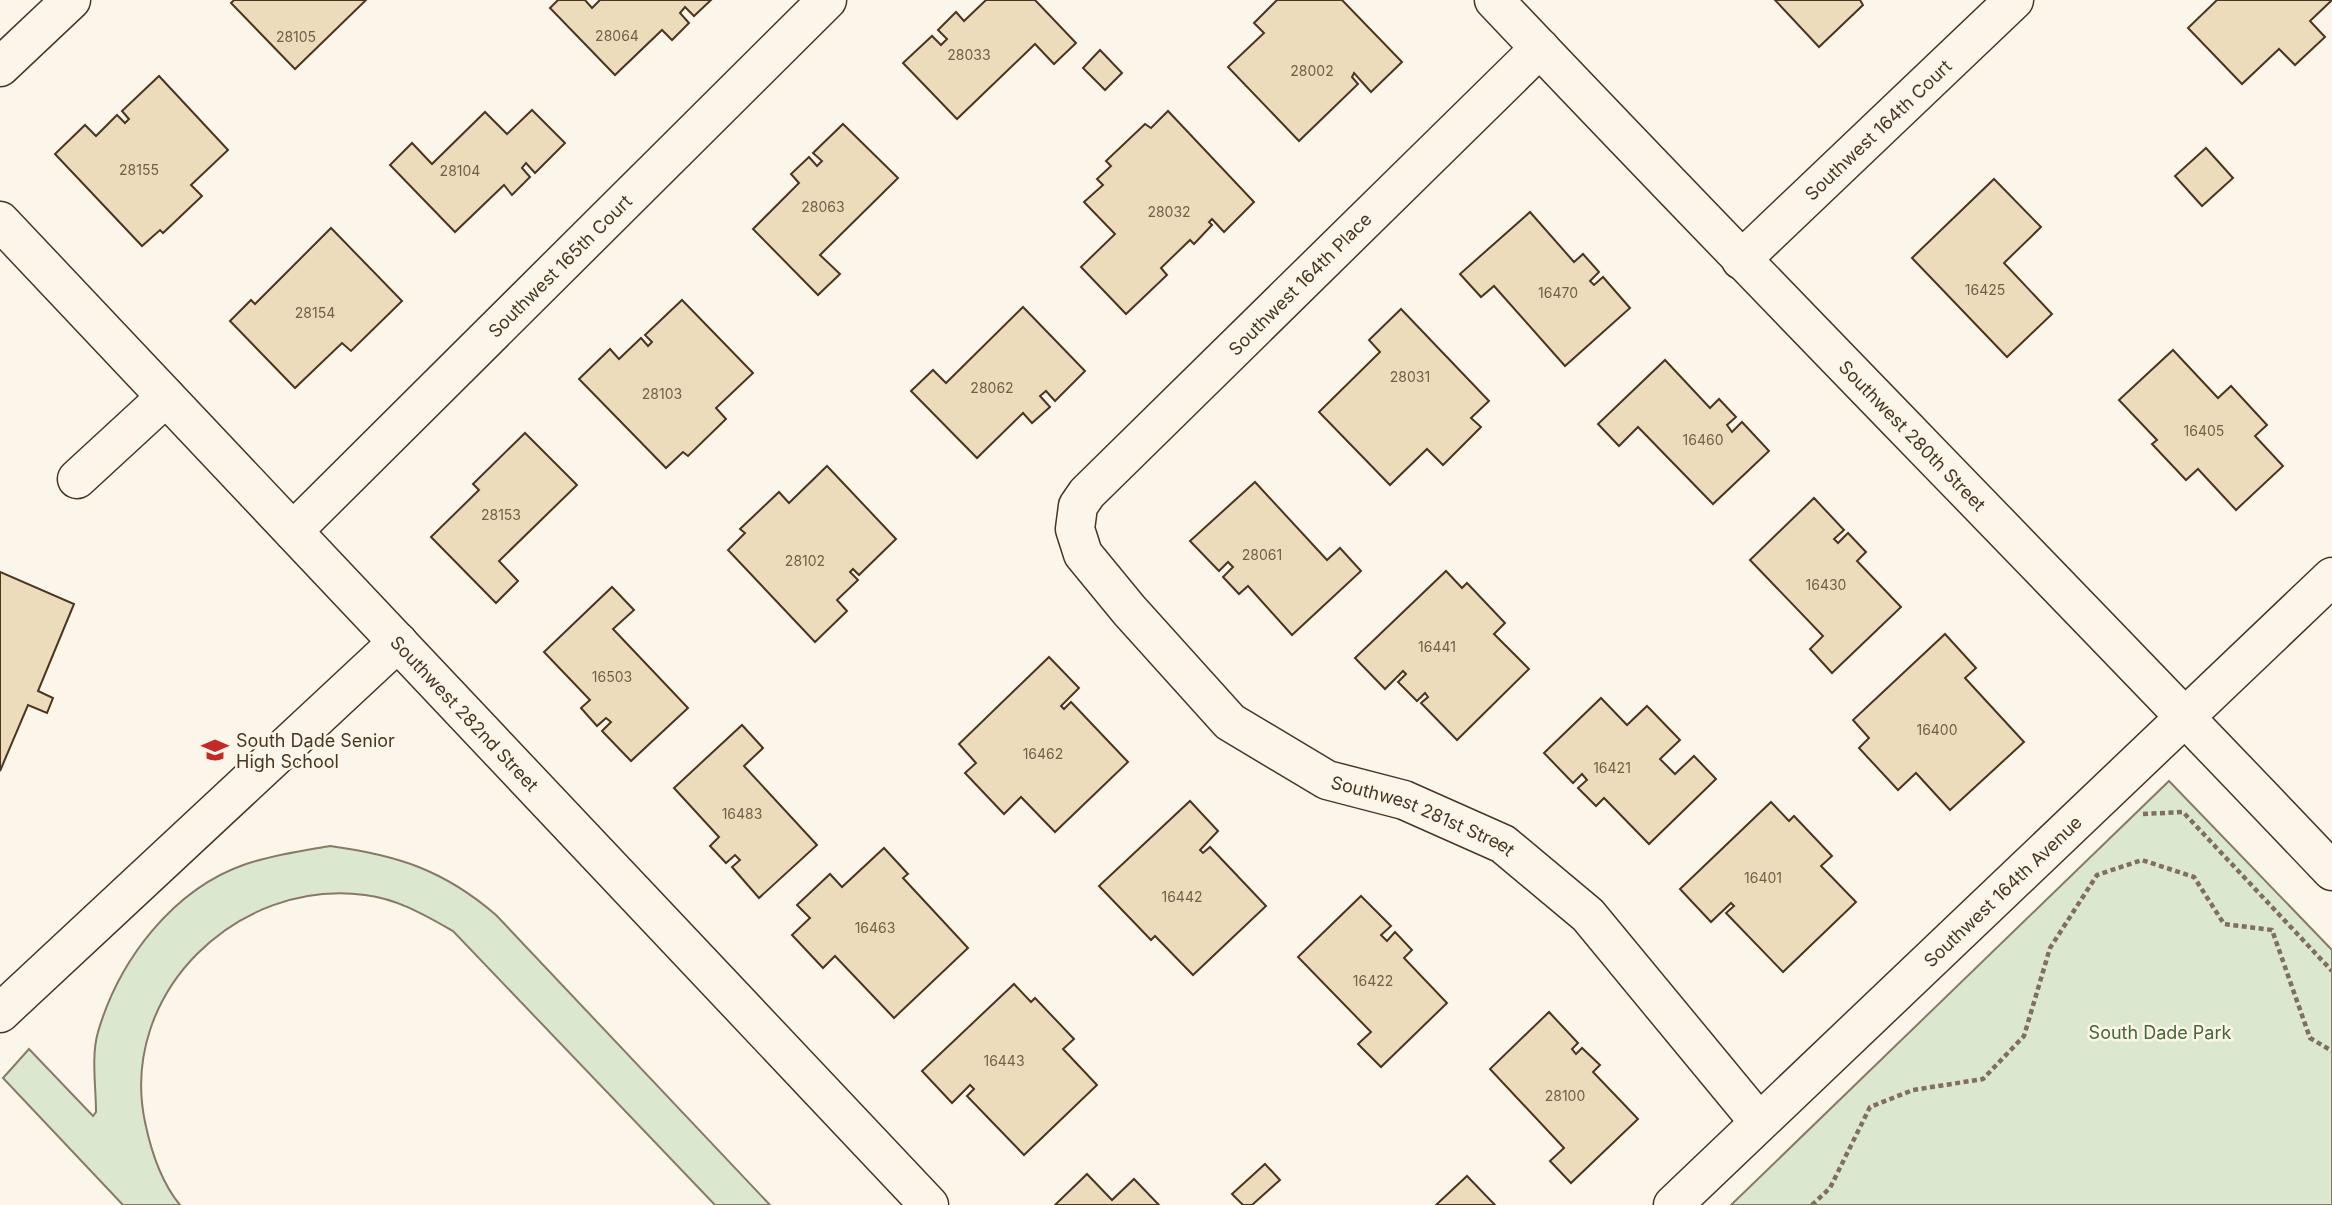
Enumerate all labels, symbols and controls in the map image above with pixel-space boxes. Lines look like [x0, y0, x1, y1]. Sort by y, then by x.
house number: 28064 [595, 27, 639, 44]
house number: 28105 [276, 28, 316, 45]
house number: 28033 [947, 46, 991, 63]
street label: Southwest 164th Court [1800, 55, 1956, 204]
house number: 28002 [1290, 62, 1334, 79]
house number: 28155 [119, 161, 159, 178]
house number: 28104 [440, 162, 480, 179]
street label: Southwest 165th Court [484, 190, 636, 342]
house number: 28063 [801, 198, 845, 215]
house number: 28032 [1147, 203, 1191, 220]
street label: Southwest 164th Place [1224, 208, 1376, 360]
house number: 16425 [1965, 281, 2005, 298]
house number: 16470 [1538, 284, 1578, 301]
house number: 28154 [295, 304, 335, 321]
street label: Southwest 280th Street [1835, 356, 1990, 515]
house number: 28031 [1390, 368, 1430, 385]
house number: 28062 [970, 379, 1014, 396]
house number: 28103 [642, 385, 682, 402]
house number: 16405 [2184, 422, 2224, 439]
house number: 16460 [1683, 431, 1723, 448]
house number: 28153 [481, 506, 521, 523]
house number: 28061 [1242, 546, 1282, 563]
house number: 28102 [785, 552, 825, 569]
house number: 16430 [1806, 576, 1846, 593]
street label: Southwest 282nd Street [387, 631, 543, 795]
house number: 16441 [1418, 638, 1456, 655]
house number: 16503 [592, 668, 632, 685]
house number: 16400 [1916, 721, 1958, 738]
place label: South Dade Senior High School [236, 730, 395, 772]
school or university icon: South Dade Senior High School [200, 735, 230, 765]
house number: 16462 [1023, 745, 1063, 762]
house number: 16421 [1593, 759, 1631, 776]
street label: Southwest 281st Street [1329, 771, 1519, 860]
house number: 16483 [722, 805, 762, 822]
street label: Southwest 164th Avenue [1919, 811, 2086, 971]
house number: 16401 [1744, 869, 1782, 886]
house number: 16442 [1161, 888, 1203, 905]
house number: 16463 [855, 919, 895, 936]
house number: 16422 [1353, 972, 1393, 989]
park label: South Dade Park [2089, 1022, 2232, 1043]
house number: 16443 [983, 1052, 1025, 1069]
house number: 28100 [1545, 1087, 1585, 1104]

